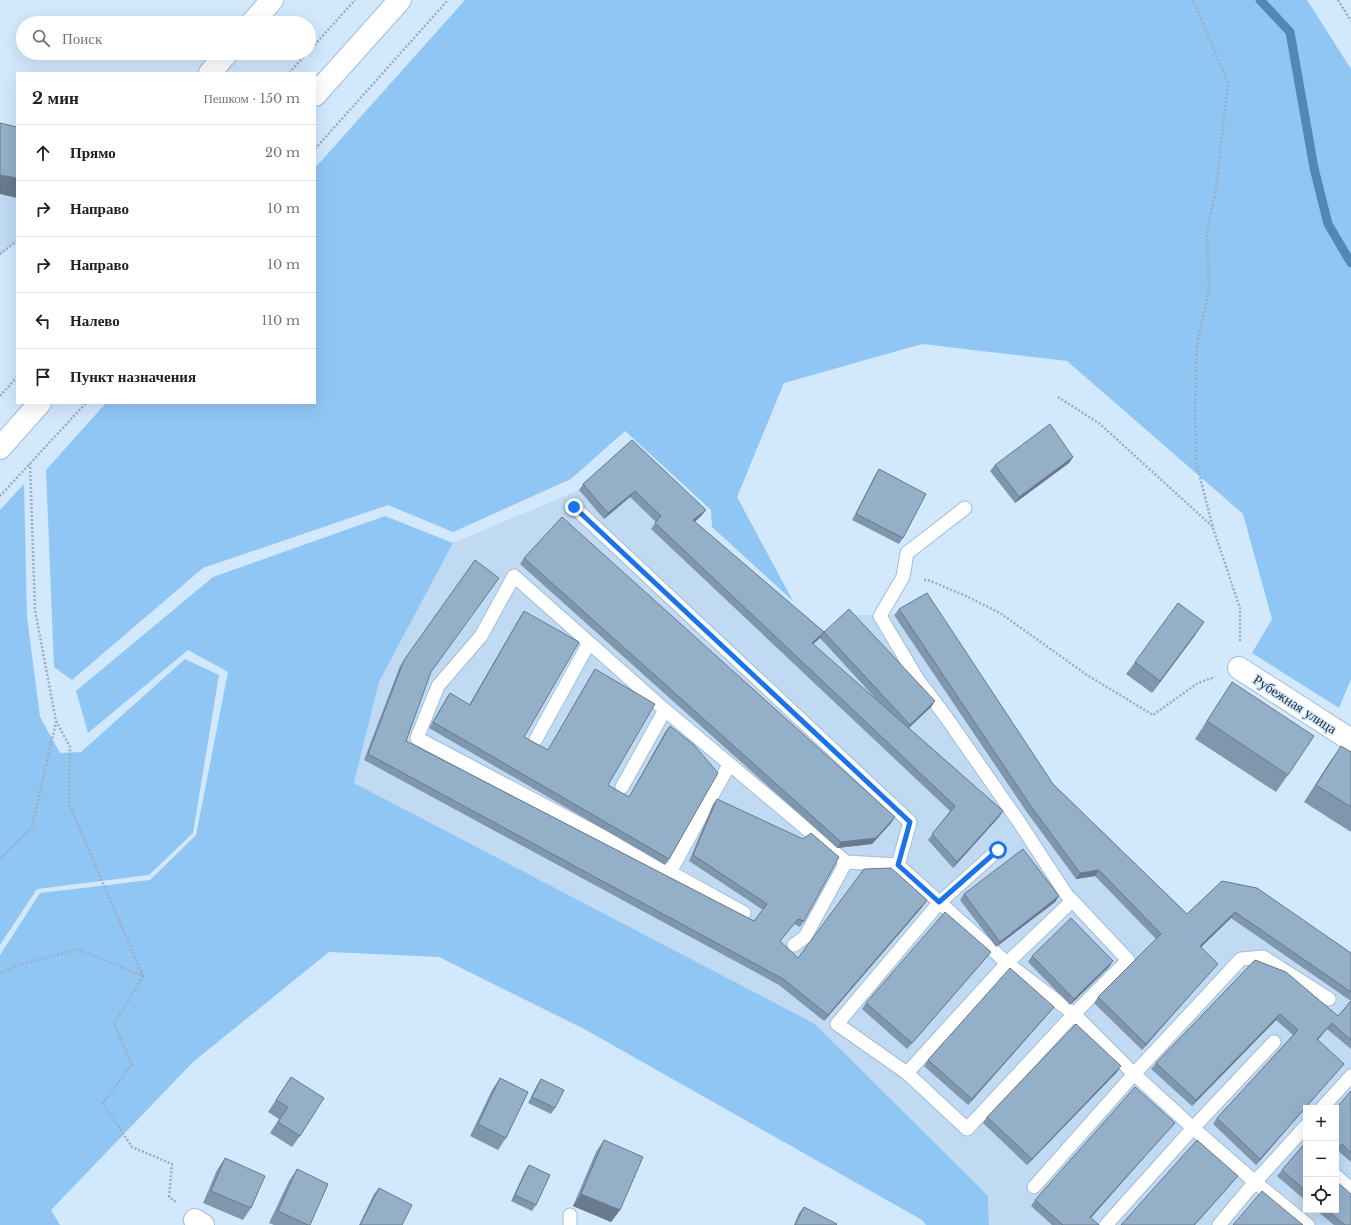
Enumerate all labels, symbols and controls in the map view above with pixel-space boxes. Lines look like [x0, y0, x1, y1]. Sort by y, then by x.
search box [16, 16, 316, 60]
icon: search [30, 27, 52, 49]
text: Поиск [62, 29, 102, 48]
text: 2 мин [32, 88, 79, 109]
text: Пешком · 150 m [203, 90, 300, 107]
icon: ahead [32, 142, 54, 164]
text: Прямо [70, 143, 116, 162]
text: 20 m [265, 144, 300, 161]
icon: right [32, 198, 54, 220]
text: Направо [70, 199, 129, 218]
text: 10 m [267, 200, 300, 217]
icon: right [32, 254, 54, 276]
text: Направо [70, 255, 129, 274]
text: 10 m [267, 256, 300, 273]
icon: left [32, 310, 54, 332]
text: Налево [70, 311, 120, 330]
text: 110 m [261, 312, 300, 329]
icon: arrive [32, 366, 54, 388]
text: Пункт назначения [70, 367, 196, 386]
route end [565, 498, 583, 516]
street label: Рубежная улица [1250, 670, 1341, 738]
route start [989, 841, 1007, 859]
map controls [1303, 1105, 1339, 1213]
button: + [1303, 1105, 1339, 1141]
button: − [1303, 1141, 1339, 1177]
button: locate [1303, 1177, 1339, 1213]

